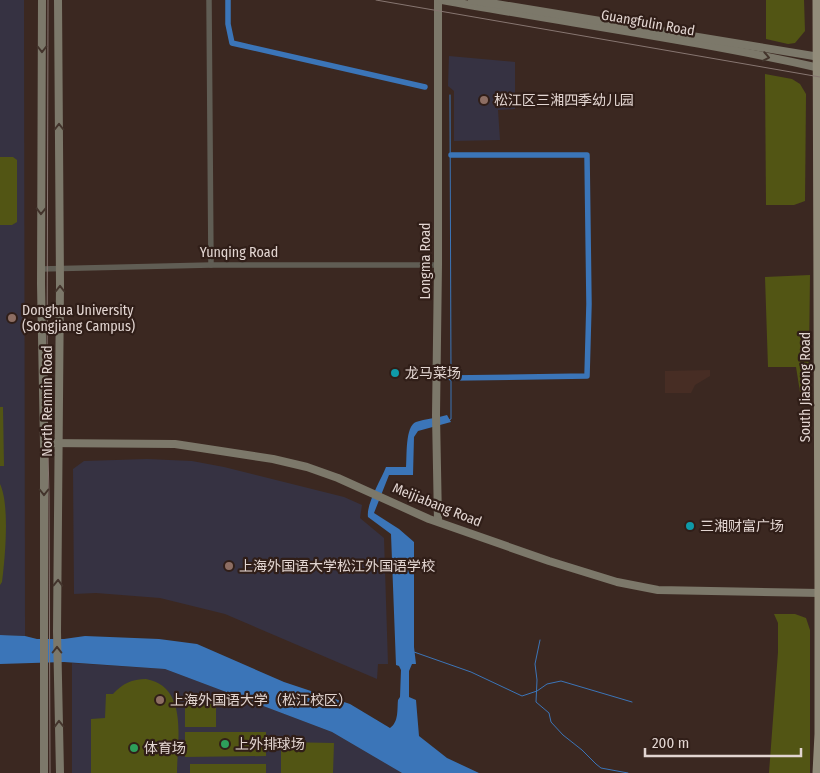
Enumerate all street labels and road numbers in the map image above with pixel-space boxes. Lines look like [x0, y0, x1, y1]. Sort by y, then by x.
street label: Guangfulin Road [600, 6, 696, 40]
street label: Longma Road [417, 222, 434, 300]
street label: Yunqing Road [200, 244, 278, 261]
street label: South Jiasong Road [797, 332, 814, 442]
street label: North Renmin Road [39, 345, 56, 457]
street label: Meijiabang Road [390, 479, 484, 531]

